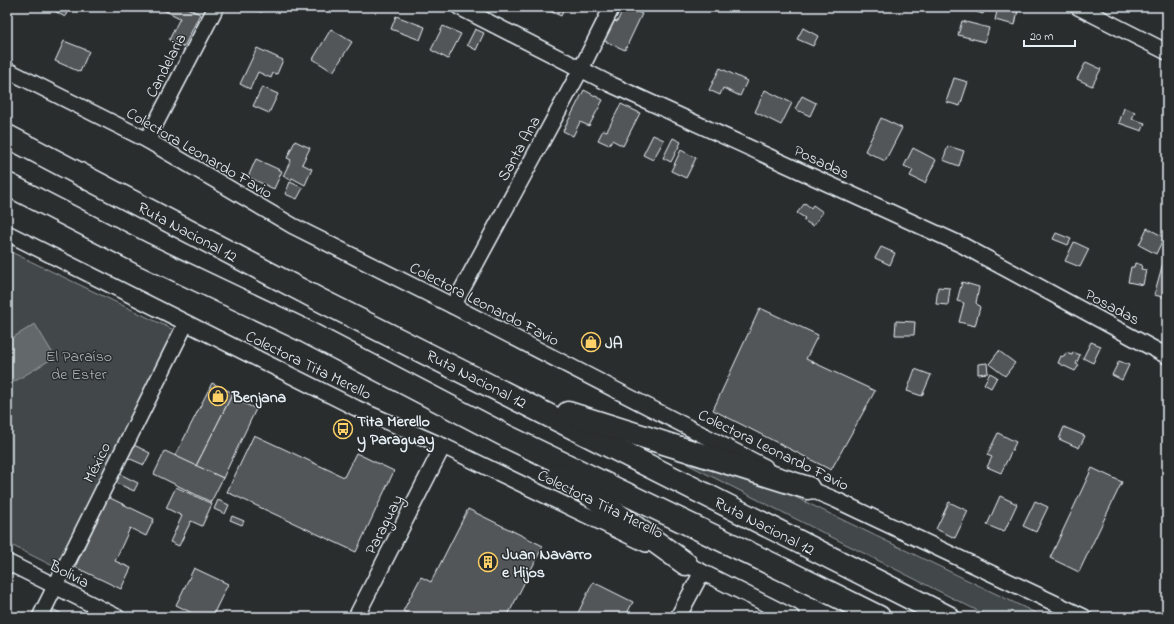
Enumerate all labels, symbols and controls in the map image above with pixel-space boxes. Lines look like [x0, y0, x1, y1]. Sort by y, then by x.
scale bar [1024, 22, 1075, 48]
text: 20 m [1030, 28, 1053, 46]
street label: Candelaria [140, 30, 193, 102]
street label: Colectora Leonardo Favio [121, 102, 277, 205]
street label: Santa Ana [492, 112, 548, 186]
street label: Posadas [789, 139, 853, 186]
street label: Ruta Nacional 12 [133, 196, 241, 269]
street label: Colectora Leonardo Favio [405, 257, 563, 353]
street label: Posadas [1080, 283, 1144, 332]
street label: Colectora Tita Merello [241, 325, 375, 407]
shop icon: JA [580, 331, 602, 353]
place label: JA [605, 332, 623, 356]
street label: Ruta Nacional 12 [422, 344, 531, 415]
park label: El Paraíso de Ester [46, 345, 112, 387]
shop icon: Benjana [207, 385, 229, 407]
place label: Benjana [231, 386, 287, 410]
street label: Colectora Leonardo Favio [693, 404, 853, 498]
place label: Tita Merello y Paraguay [357, 410, 434, 453]
bus stop icon: Tita Merello y Paraguay [332, 418, 354, 440]
street label: México [78, 439, 118, 487]
street label: Colectora Tita Merello [533, 464, 667, 546]
street label: Paraguay [359, 491, 410, 559]
street label: Ruta Nacional 12 [710, 491, 819, 562]
place label: Juan Navarro e Hijos [502, 543, 592, 585]
building icon: Juan Navarro e Hijos [477, 551, 499, 573]
street label: Bolivia [44, 554, 93, 595]

